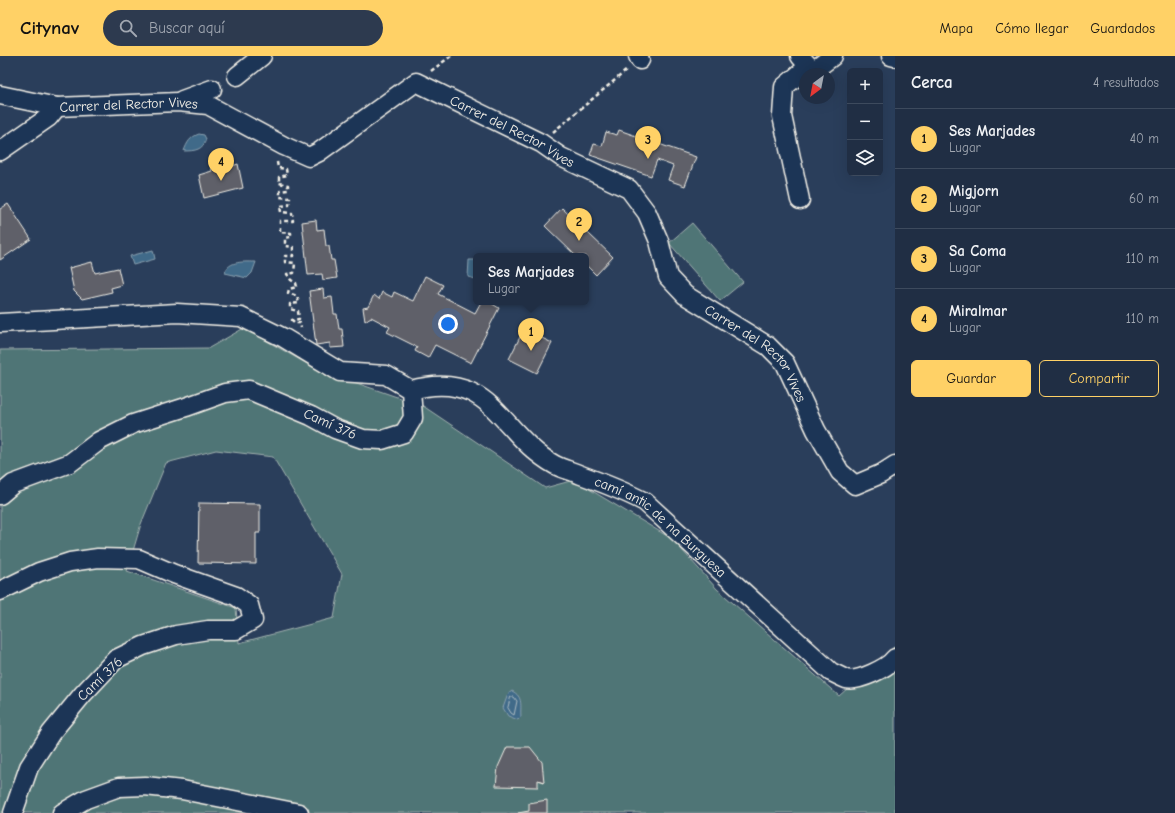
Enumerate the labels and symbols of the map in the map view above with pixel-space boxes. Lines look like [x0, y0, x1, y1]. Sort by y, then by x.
north arrow [799, 68, 835, 104]
street label: Carrer del Rector Vives [447, 91, 577, 171]
street label: Carrer del Rector Vives [59, 93, 199, 115]
pin: 3 [635, 126, 661, 159]
pin: 4 [208, 148, 234, 181]
pin: 2 [566, 208, 592, 241]
street label: Carrer del Rector Vives [702, 301, 810, 405]
your location [438, 314, 458, 334]
pin: 1 [518, 318, 544, 351]
street label: Camí 376 [301, 405, 359, 443]
street label: camí antic de na Burguesa [592, 472, 730, 581]
street label: Camí 376 [74, 653, 126, 705]

